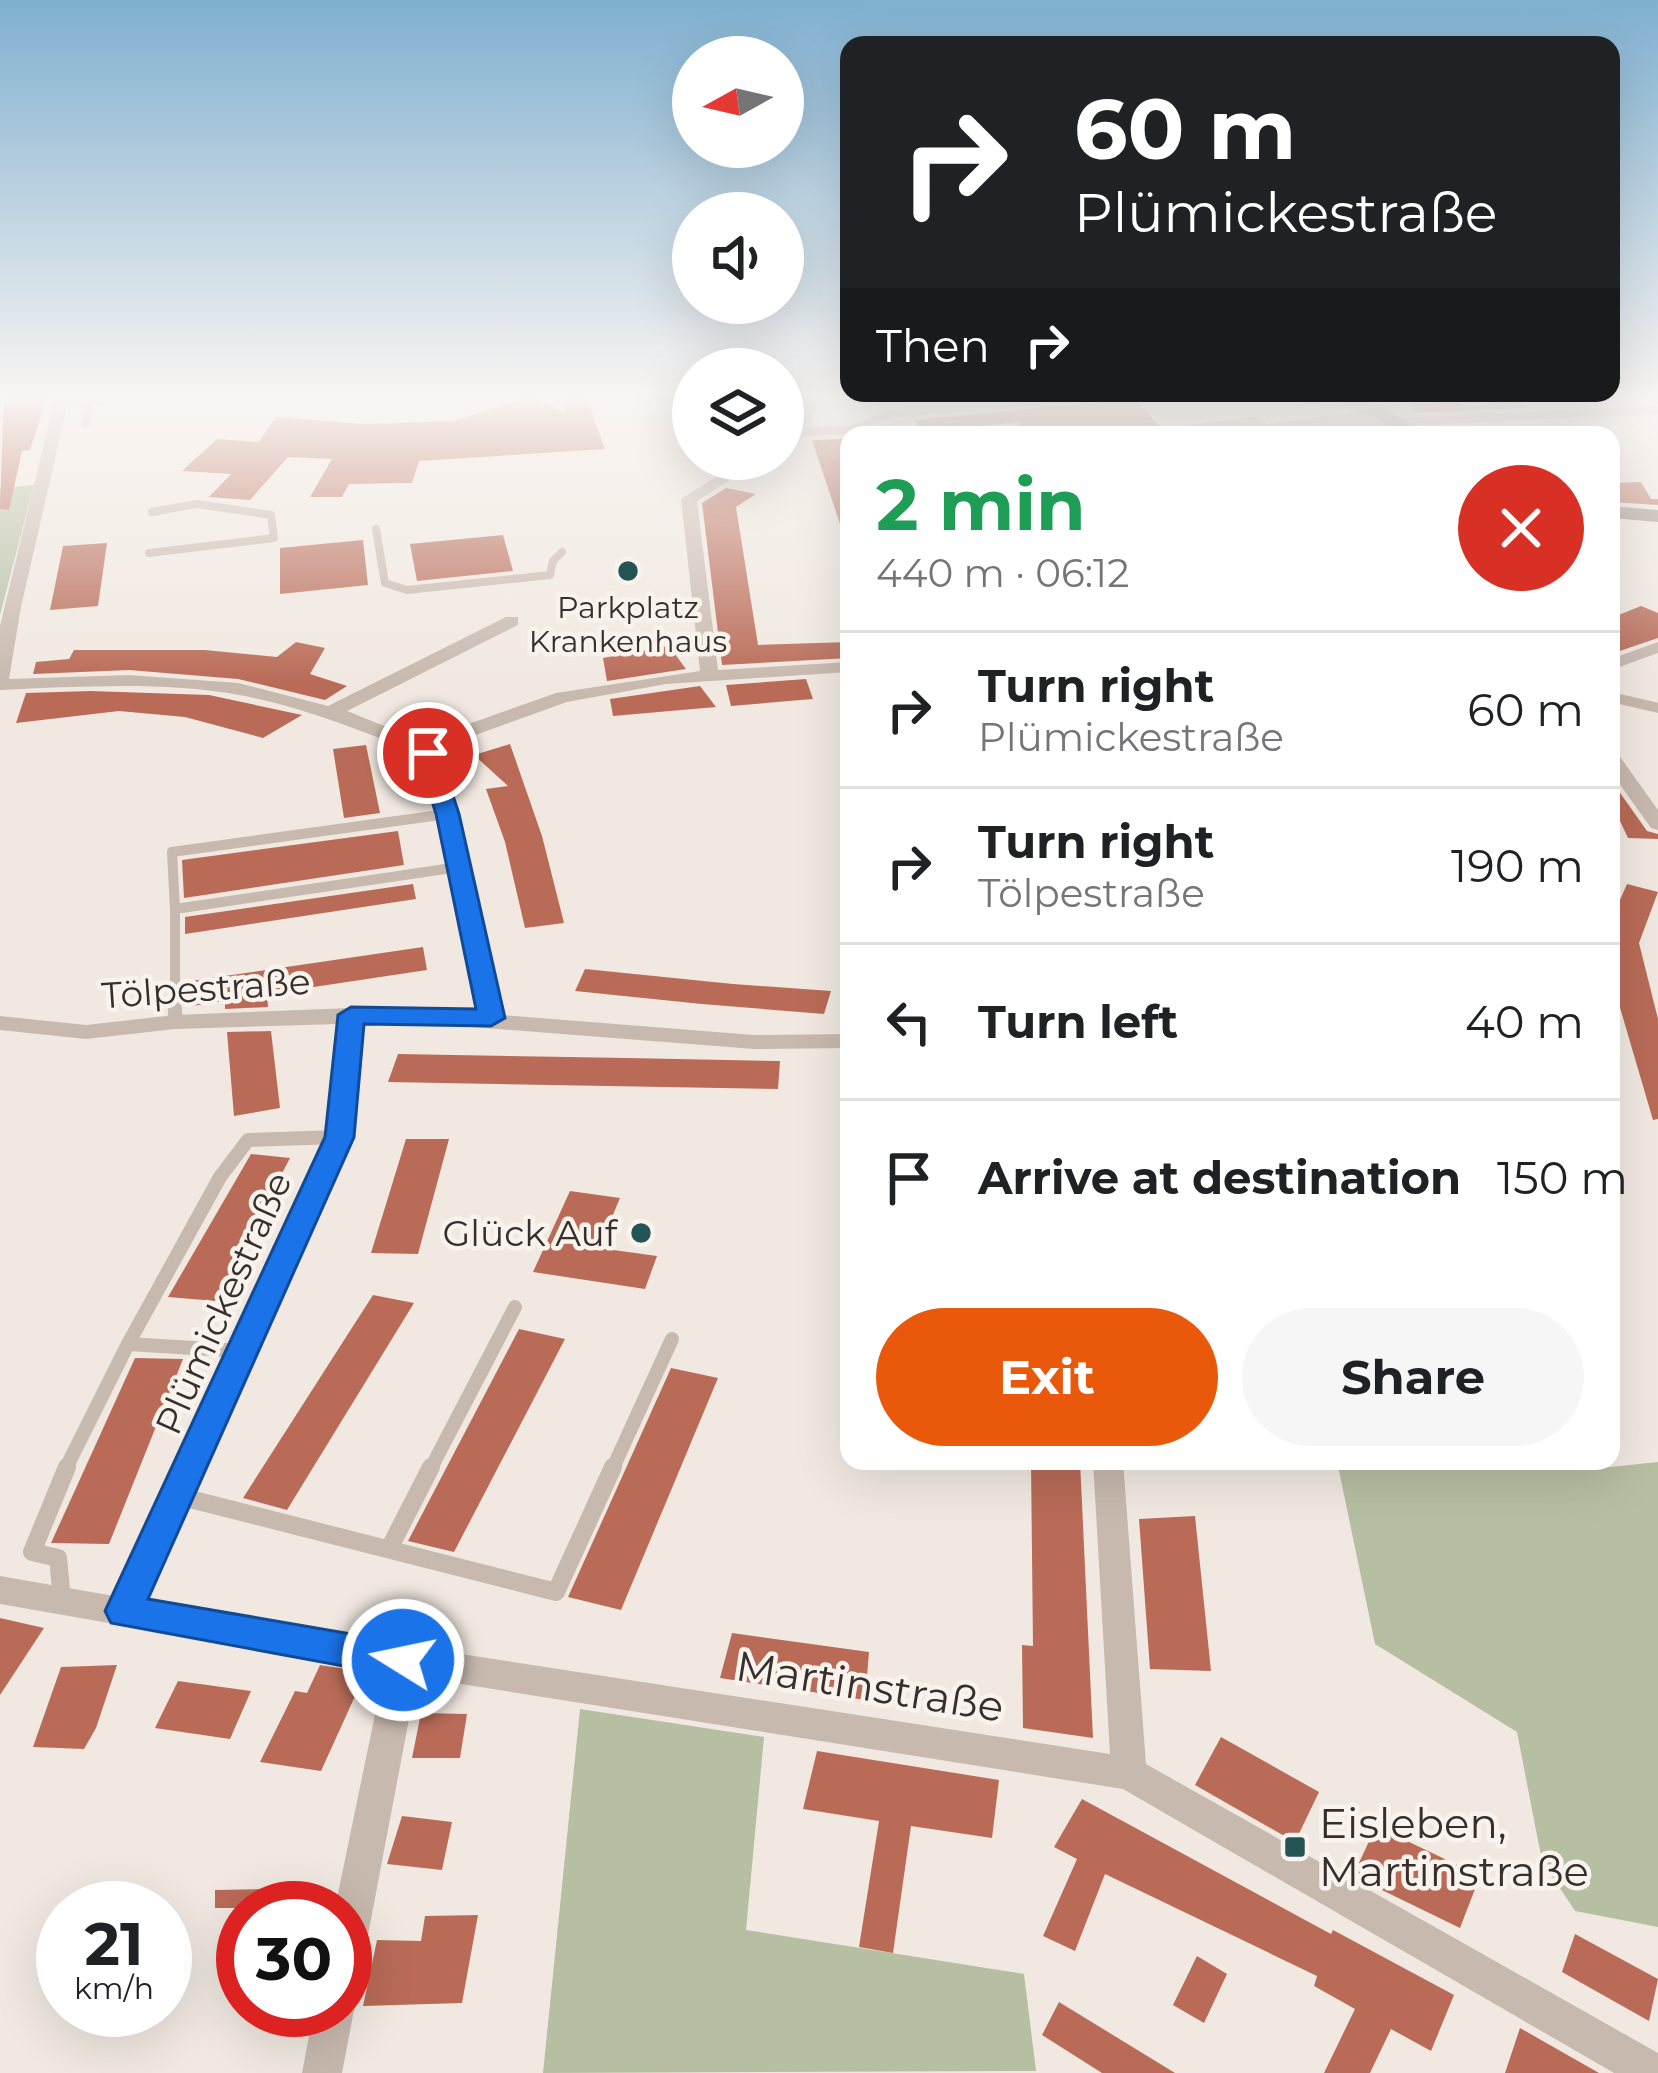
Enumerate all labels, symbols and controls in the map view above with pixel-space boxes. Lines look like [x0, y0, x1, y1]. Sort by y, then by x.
north arrow [672, 36, 804, 168]
map controls [672, 36, 804, 480]
text: 60 m [1074, 78, 1296, 180]
icon: right [876, 84, 1032, 240]
text: Plümickestraße [1074, 180, 1497, 246]
button: sound [672, 192, 804, 324]
icon: right [1014, 312, 1080, 378]
text: Then [876, 318, 990, 373]
button: layers [672, 348, 804, 480]
text: 2 min [876, 460, 1086, 548]
button: close [1458, 465, 1584, 591]
text: 440 m · 06:12 [876, 549, 1129, 597]
marker: Parkplatz Krankenhaus [615, 558, 641, 584]
place label: Parkplatz Krankenhaus [529, 589, 727, 660]
text: Turn right [978, 658, 1214, 713]
icon: right [876, 677, 942, 743]
text: 60 m [1467, 682, 1584, 737]
pin [377, 702, 479, 804]
text: Plümickestraße [978, 713, 1284, 761]
icon: arrive [395, 720, 461, 786]
text: Turn right [978, 814, 1214, 869]
icon: right [876, 833, 942, 899]
text: 190 m [1451, 838, 1584, 893]
text: Tölpestraße [978, 869, 1205, 917]
street label: Tölpestraße [100, 959, 312, 1017]
icon: left [876, 989, 942, 1055]
text: Turn left [978, 994, 1178, 1049]
text: 40 m [1465, 994, 1584, 1049]
icon: arrive [876, 1145, 942, 1211]
text: Arrive at destination [978, 1150, 1461, 1205]
text: 150 m [1497, 1150, 1628, 1205]
street label: Plümickestraße [145, 1165, 301, 1441]
place label: Glück Auf [442, 1211, 619, 1255]
marker: Glück Auf [628, 1220, 654, 1246]
button: Exit [876, 1308, 1218, 1446]
button: Share [1242, 1308, 1584, 1446]
position arrow [340, 1597, 466, 1723]
street label: Martinstraße [733, 1639, 1007, 1733]
place label: Eisleben, Martinstraße [1319, 1797, 1589, 1897]
marker: Eisleben, Martinstraße [1282, 1834, 1308, 1860]
speed limit sign: 30 [216, 1881, 372, 2037]
text: 21 [85, 1907, 143, 1980]
text: km/h [74, 1970, 154, 2007]

